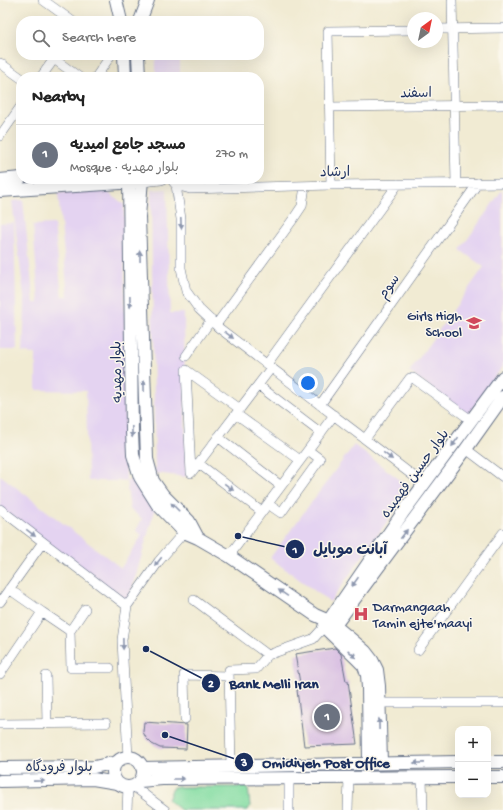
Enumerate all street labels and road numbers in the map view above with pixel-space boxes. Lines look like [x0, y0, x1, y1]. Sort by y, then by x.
street label: اسفند [400, 86, 432, 103]
street label: ارشاد [320, 165, 350, 182]
street label: سوم [375, 272, 405, 304]
street label: بلوار مهدیه [109, 341, 128, 403]
street label: بلوار حسین فهمیده [378, 427, 454, 522]
street label: بلوار فرودگاه [25, 758, 93, 777]

